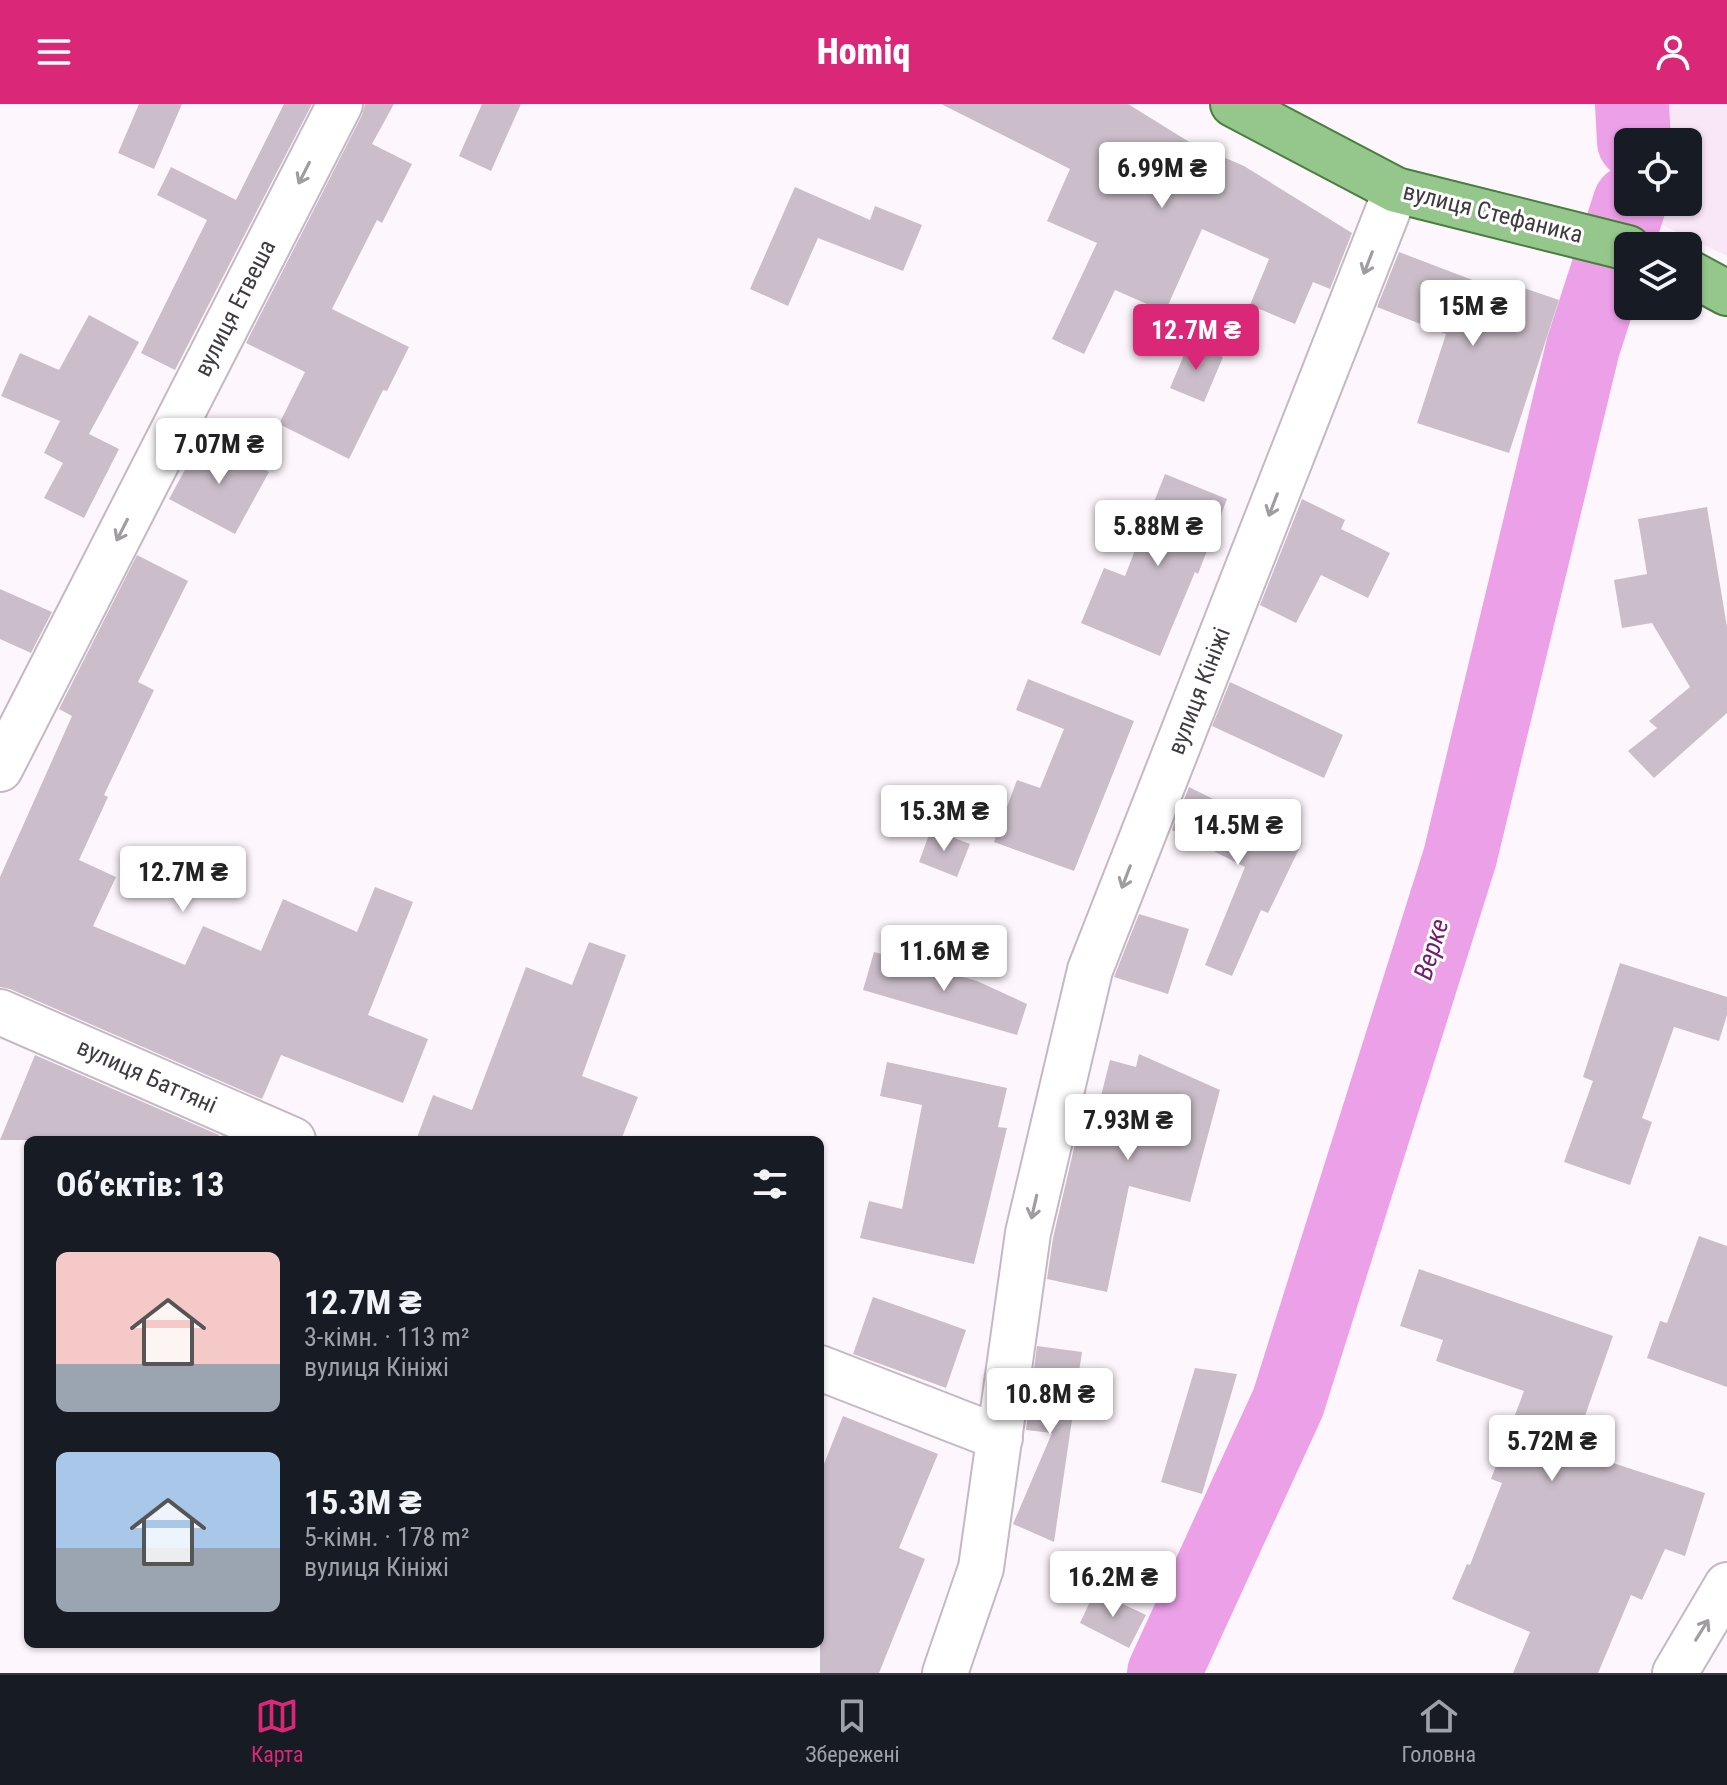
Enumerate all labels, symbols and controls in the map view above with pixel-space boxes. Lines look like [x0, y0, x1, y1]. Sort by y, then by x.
icon: menu [32, 30, 76, 74]
icon: person [1651, 30, 1695, 74]
text: Homiq [817, 31, 910, 73]
map controls [1614, 128, 1702, 320]
button: locate [1614, 128, 1702, 216]
pin: 6.99M ₴ [1088, 142, 1236, 210]
text: 6.99M ₴ [1117, 153, 1207, 183]
one-way arrow [296, 161, 312, 185]
street label: вулиця Стефаника [1400, 177, 1586, 249]
button: layers [1614, 232, 1702, 320]
street label: вулиця Етвеша [189, 235, 281, 381]
one-way arrow [1360, 250, 1374, 275]
pin: 15M ₴ [1417, 280, 1529, 348]
text: 15M ₴ [1438, 291, 1508, 321]
pin: 12.7M ₴ [1122, 304, 1270, 372]
text: 12.7M ₴ [1151, 315, 1241, 345]
pin: 7.07M ₴ [145, 418, 293, 486]
text: 7.07M ₴ [174, 429, 264, 459]
one-way arrow [1265, 492, 1279, 517]
pin: 5.88M ₴ [1084, 500, 1232, 568]
text: 5.88M ₴ [1113, 511, 1203, 541]
one-way arrow [114, 517, 130, 541]
street label: вулиця Кініжі [1162, 624, 1236, 758]
pin: 15.3M ₴ [870, 785, 1018, 853]
text: 15.3M ₴ [899, 796, 989, 826]
pin: 14.5M ₴ [1164, 799, 1312, 867]
text: 14.5M ₴ [1193, 810, 1283, 840]
pin: 12.7M ₴ [109, 846, 257, 914]
text: 12.7M ₴ [138, 857, 228, 887]
one-way arrow [1118, 864, 1133, 889]
water label: Верке [1408, 915, 1454, 983]
pin: 11.6M ₴ [870, 925, 1018, 993]
text: 11.6M ₴ [899, 936, 989, 966]
street label: вулиця Баттяні [73, 1033, 221, 1119]
pin: 7.93M ₴ [1054, 1094, 1202, 1162]
text: 7.93M ₴ [1083, 1105, 1173, 1135]
icon: filters [748, 1162, 792, 1206]
text: Об’єктів: 13 [56, 1164, 225, 1204]
one-way arrow [1026, 1194, 1041, 1220]
text: 12.7M ₴ [304, 1282, 422, 1322]
icon: home [120, 1284, 216, 1380]
text: 3-кімн. · 113 m² [304, 1322, 470, 1352]
text: вулиця Кініжі [304, 1352, 449, 1382]
pin: 10.8M ₴ [976, 1368, 1124, 1436]
text: 10.8M ₴ [1005, 1379, 1095, 1409]
pin: 5.72M ₴ [1478, 1415, 1626, 1483]
text: 5.72M ₴ [1507, 1426, 1597, 1456]
text: 15.3M ₴ [304, 1482, 422, 1522]
icon: home [120, 1484, 216, 1580]
text: 5-кімн. · 178 m² [304, 1522, 470, 1552]
pin: 16.2M ₴ [1039, 1551, 1187, 1619]
text: вулиця Кініжі [304, 1552, 449, 1582]
text: 16.2M ₴ [1068, 1562, 1158, 1592]
one-way arrow [1694, 1619, 1710, 1642]
tab: Карта [251, 1694, 303, 1767]
tab: Збережені [805, 1694, 900, 1767]
tab: Головна [1401, 1694, 1476, 1767]

